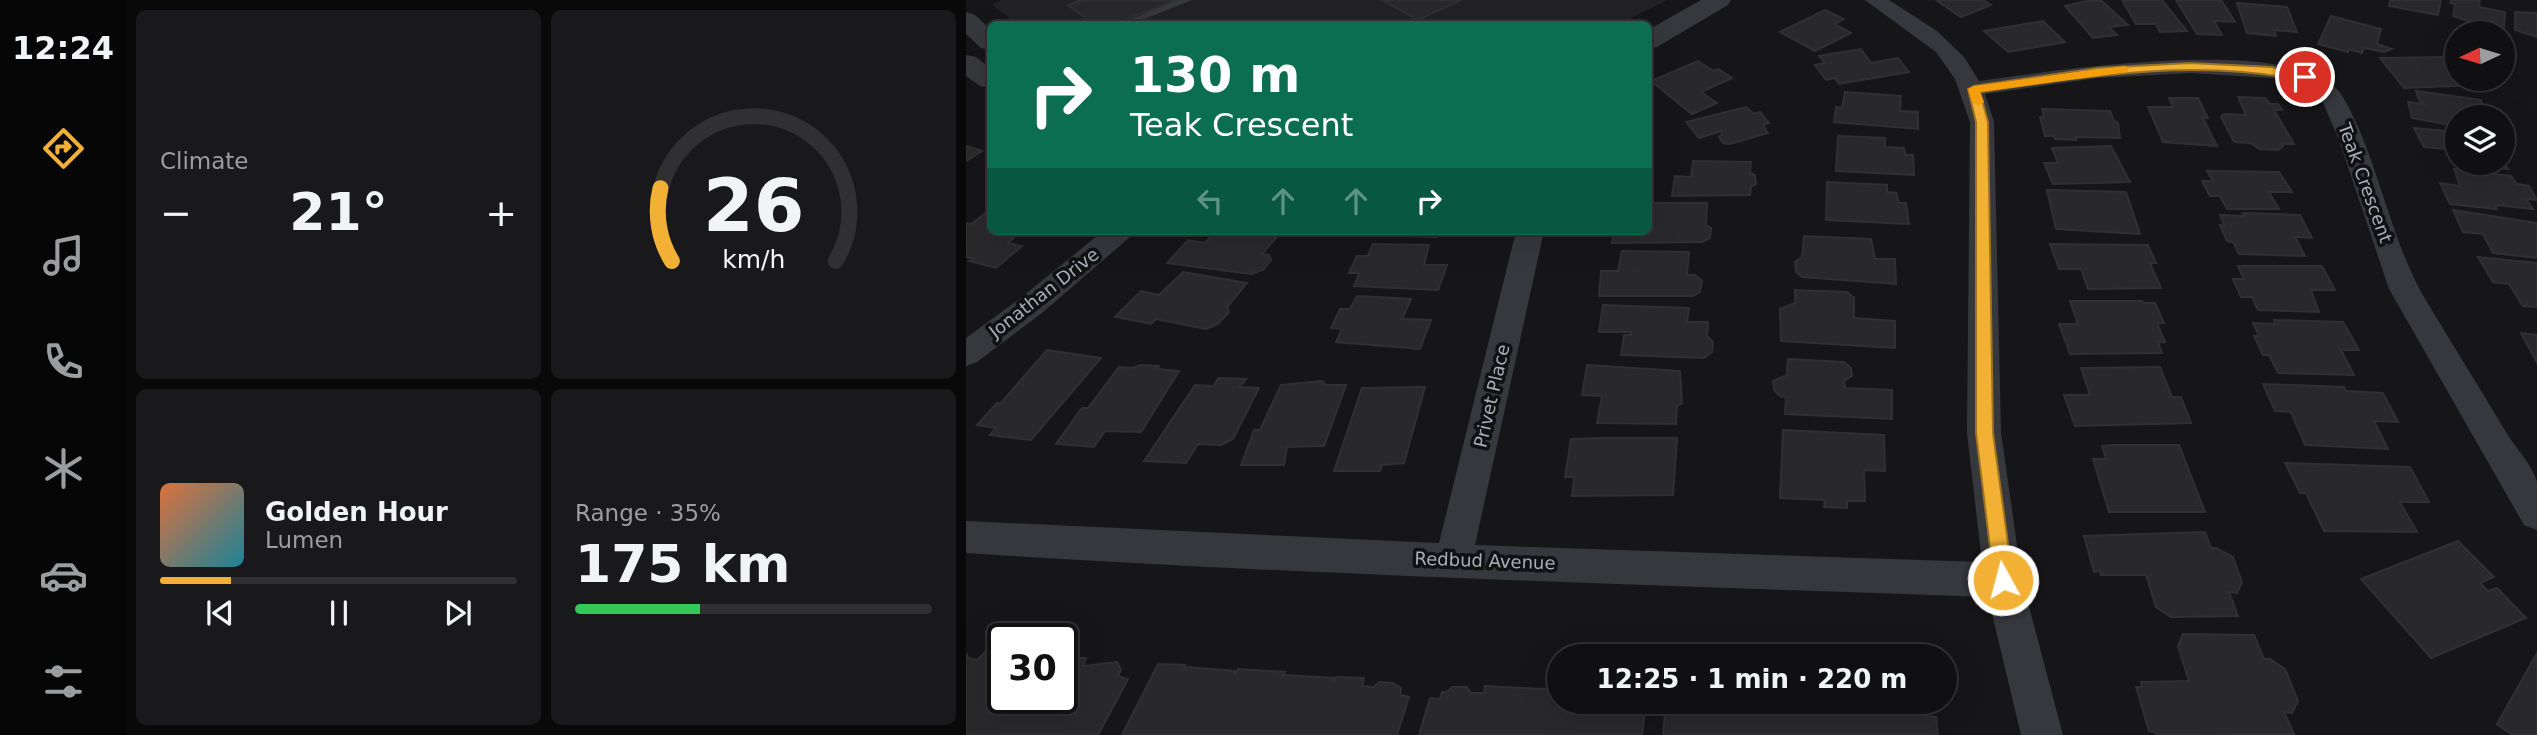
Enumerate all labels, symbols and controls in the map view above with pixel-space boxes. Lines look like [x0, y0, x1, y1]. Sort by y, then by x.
north arrow [2445, 21, 2515, 91]
map controls [2445, 21, 2515, 175]
text: 12:24 [12, 29, 114, 67]
text: 130 m [1130, 47, 1300, 104]
pin [2275, 47, 2335, 107]
icon: right [1015, 49, 1106, 140]
icon: arrive [2286, 58, 2324, 96]
button: layers [2445, 105, 2515, 175]
text: Teak Crescent [1130, 106, 1353, 144]
street label: Teak Crescent [2334, 119, 2397, 245]
icon: directions [39, 124, 88, 173]
text: Climate [160, 148, 249, 174]
text: 26 [703, 163, 804, 248]
text: 21° [289, 182, 388, 242]
icon: left [1191, 182, 1229, 220]
icon: ahead [1264, 182, 1302, 220]
icon: ahead [1337, 182, 1375, 220]
icon: right [1410, 182, 1448, 220]
text: − [160, 191, 192, 235]
text: + [485, 191, 517, 235]
icon: music [39, 231, 88, 280]
street label: Jonathan Drive [984, 243, 1103, 343]
text: km/h [722, 244, 785, 273]
icon: phone [39, 337, 88, 386]
street label: Privet Place [1469, 342, 1514, 450]
icon: climate [39, 444, 88, 493]
text: Golden Hour [265, 497, 448, 527]
text: Range · 35% [575, 500, 721, 526]
text: Lumen [265, 527, 343, 553]
text: 175 km [575, 534, 790, 594]
position arrow [1966, 543, 2040, 617]
street label: Redbud Avenue [1414, 548, 1556, 573]
icon: car [39, 551, 88, 600]
icon: previous [201, 594, 239, 632]
icon: pause [320, 594, 358, 632]
icon: next [439, 594, 477, 632]
speed limit sign: 30 [987, 623, 1078, 714]
icon: filters [39, 657, 88, 706]
text: 12:25 · 1 min · 220 m [1597, 664, 1907, 694]

